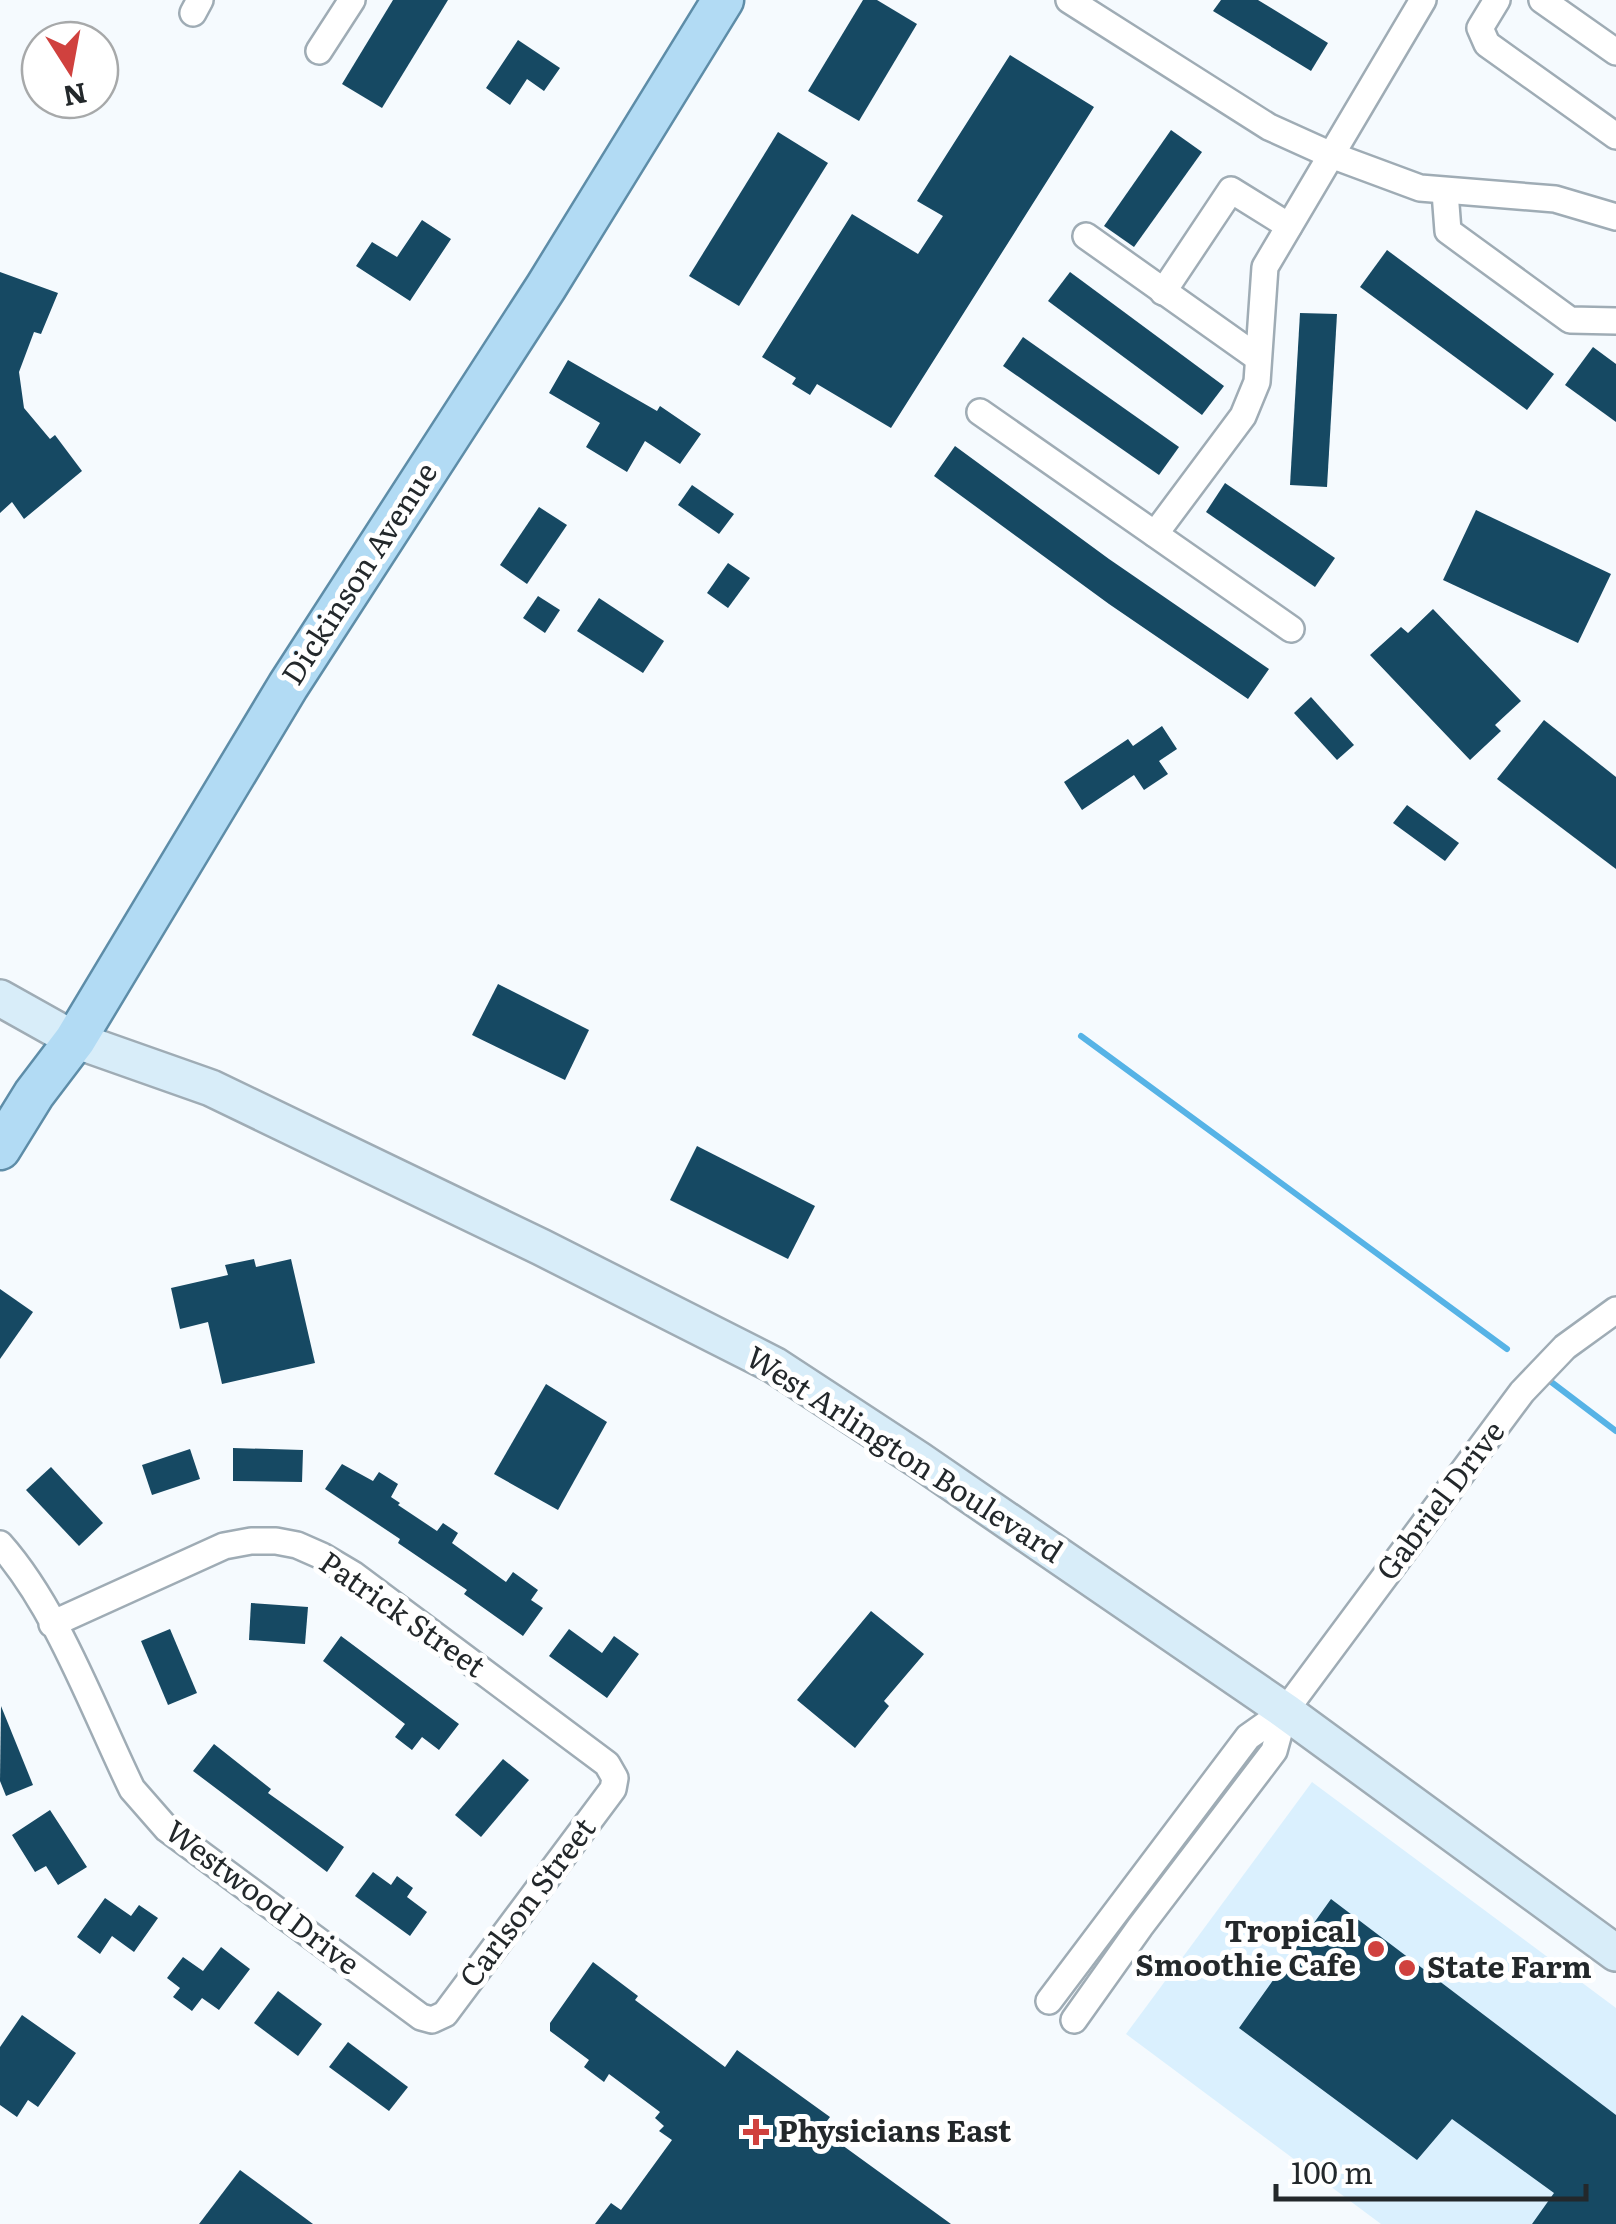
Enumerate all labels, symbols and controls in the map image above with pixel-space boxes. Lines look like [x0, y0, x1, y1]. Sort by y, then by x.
north arrow [20, 20, 120, 120]
text: N [60, 74, 91, 119]
street label: Dickinson Avenue [269, 452, 446, 692]
street label: West Arlington Boulevard [739, 1333, 1073, 1572]
street label: Gabriel Drive [1364, 1410, 1513, 1588]
street label: Patrick Street [312, 1539, 496, 1686]
street label: Carlson Street [447, 1807, 604, 1995]
street label: Westwood Drive [157, 1808, 370, 1983]
place label: Tropical Smoothie Cafe [1135, 1907, 1356, 1985]
marker: Tropical Smoothie Cafe [1365, 1938, 1387, 1960]
place label: State Farm [1427, 1943, 1592, 1987]
marker: State Farm [1396, 1957, 1418, 1979]
place label: Physicians East [778, 2107, 1012, 2151]
marker: Physicians East [743, 2119, 769, 2145]
scale bar [1276, 2139, 1586, 2201]
text: 100 m [1291, 2149, 1373, 2193]

